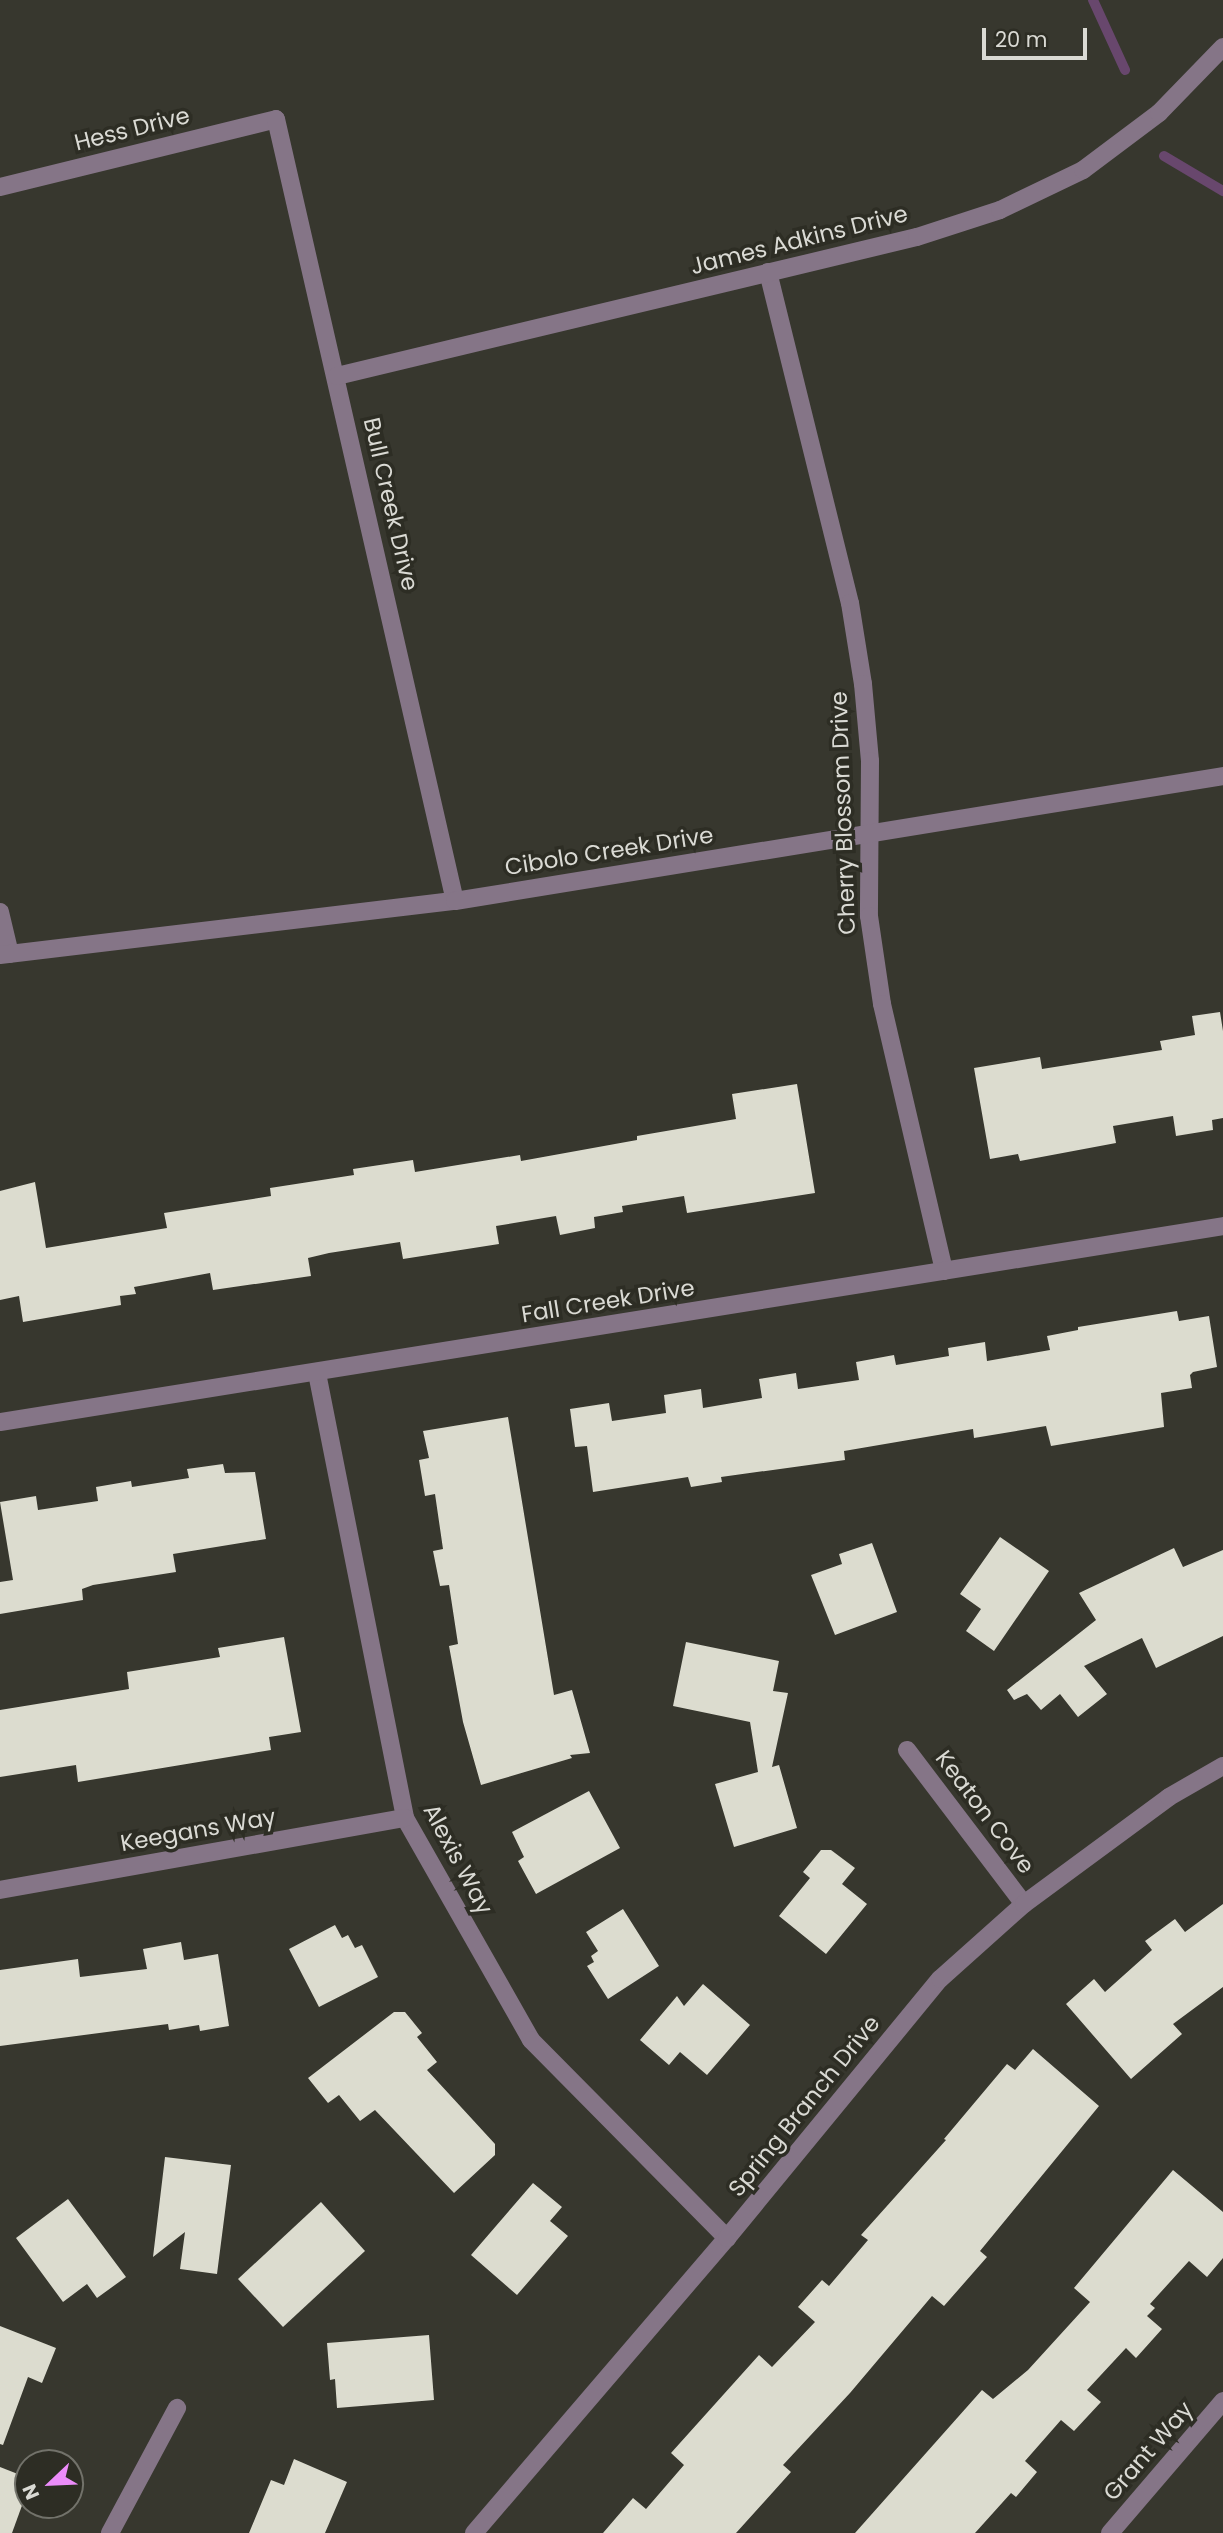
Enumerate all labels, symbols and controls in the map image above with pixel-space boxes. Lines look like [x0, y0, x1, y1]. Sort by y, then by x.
scale bar [985, 14, 1090, 58]
text: 20 m [995, 25, 1048, 54]
street label: Hess Drive [71, 101, 193, 157]
street label: James Adkins Drive [688, 200, 910, 280]
street label: Bull Creek Drive [358, 415, 424, 593]
street label: Cherry Blossom Drive [825, 691, 861, 935]
street label: Cibolo Creek Drive [503, 821, 715, 881]
street label: Fall Creek Drive [519, 1274, 697, 1328]
street label: Keaton Cove [930, 1745, 1040, 1879]
street label: Alexis Way [417, 1799, 499, 1919]
street label: Keegans Way [118, 1803, 278, 1857]
street label: Spring Branch Drive [722, 2010, 886, 2202]
street label: Grant Way [1098, 2396, 1198, 2506]
north arrow [14, 2449, 84, 2519]
text: N [16, 2480, 46, 2503]

